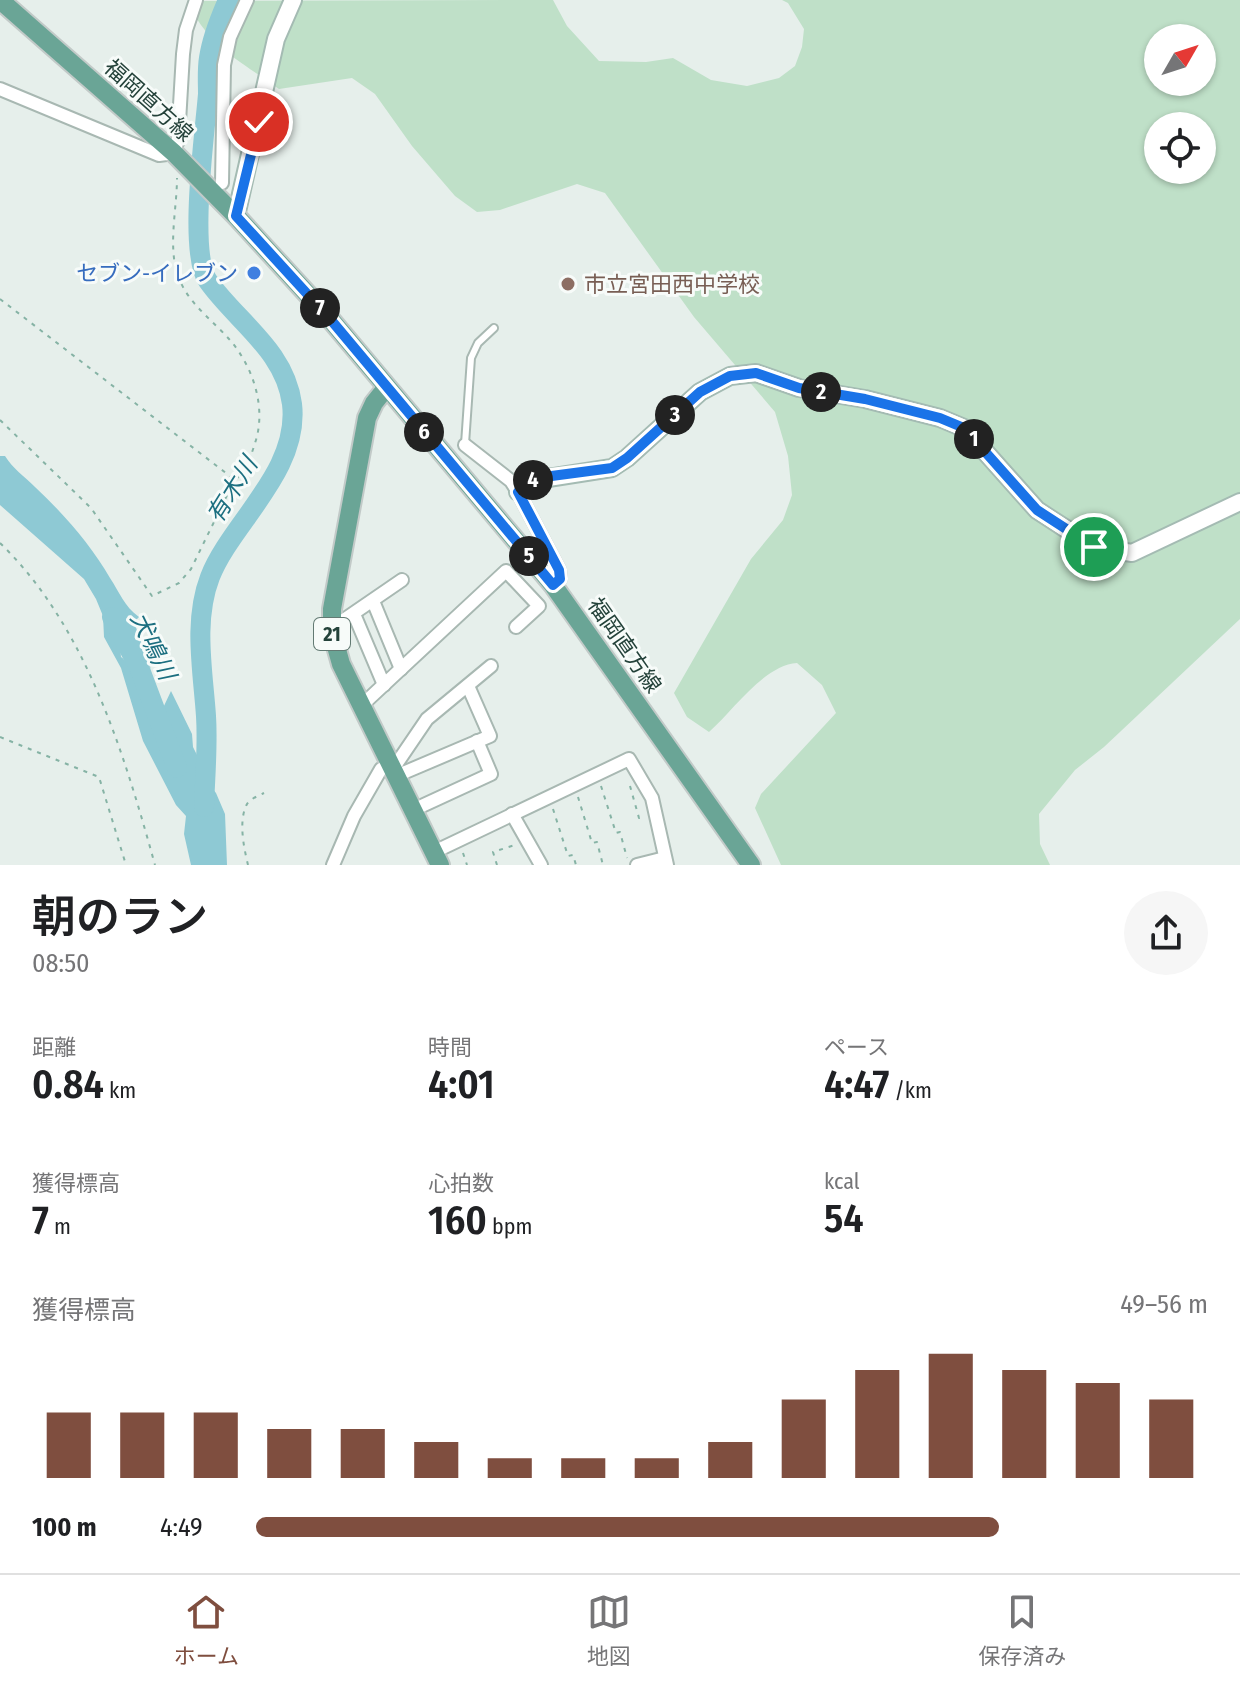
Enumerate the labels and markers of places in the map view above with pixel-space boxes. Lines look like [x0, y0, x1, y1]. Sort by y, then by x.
pin [225, 88, 293, 156]
place label: セブン-イレブン [76, 260, 238, 287]
marker: セブン-イレブン [245, 264, 263, 282]
place label: 市立宮田西中学校 [584, 271, 760, 298]
marker: 市立宮田西中学校 [559, 275, 577, 293]
pin: 7 [300, 288, 340, 328]
pin: 2 [801, 372, 841, 412]
pin: 3 [655, 395, 695, 435]
pin: 6 [404, 412, 444, 452]
pin: 1 [954, 419, 994, 459]
pin: 4 [513, 460, 553, 500]
pin [1060, 513, 1128, 581]
pin: 5 [509, 536, 549, 576]

